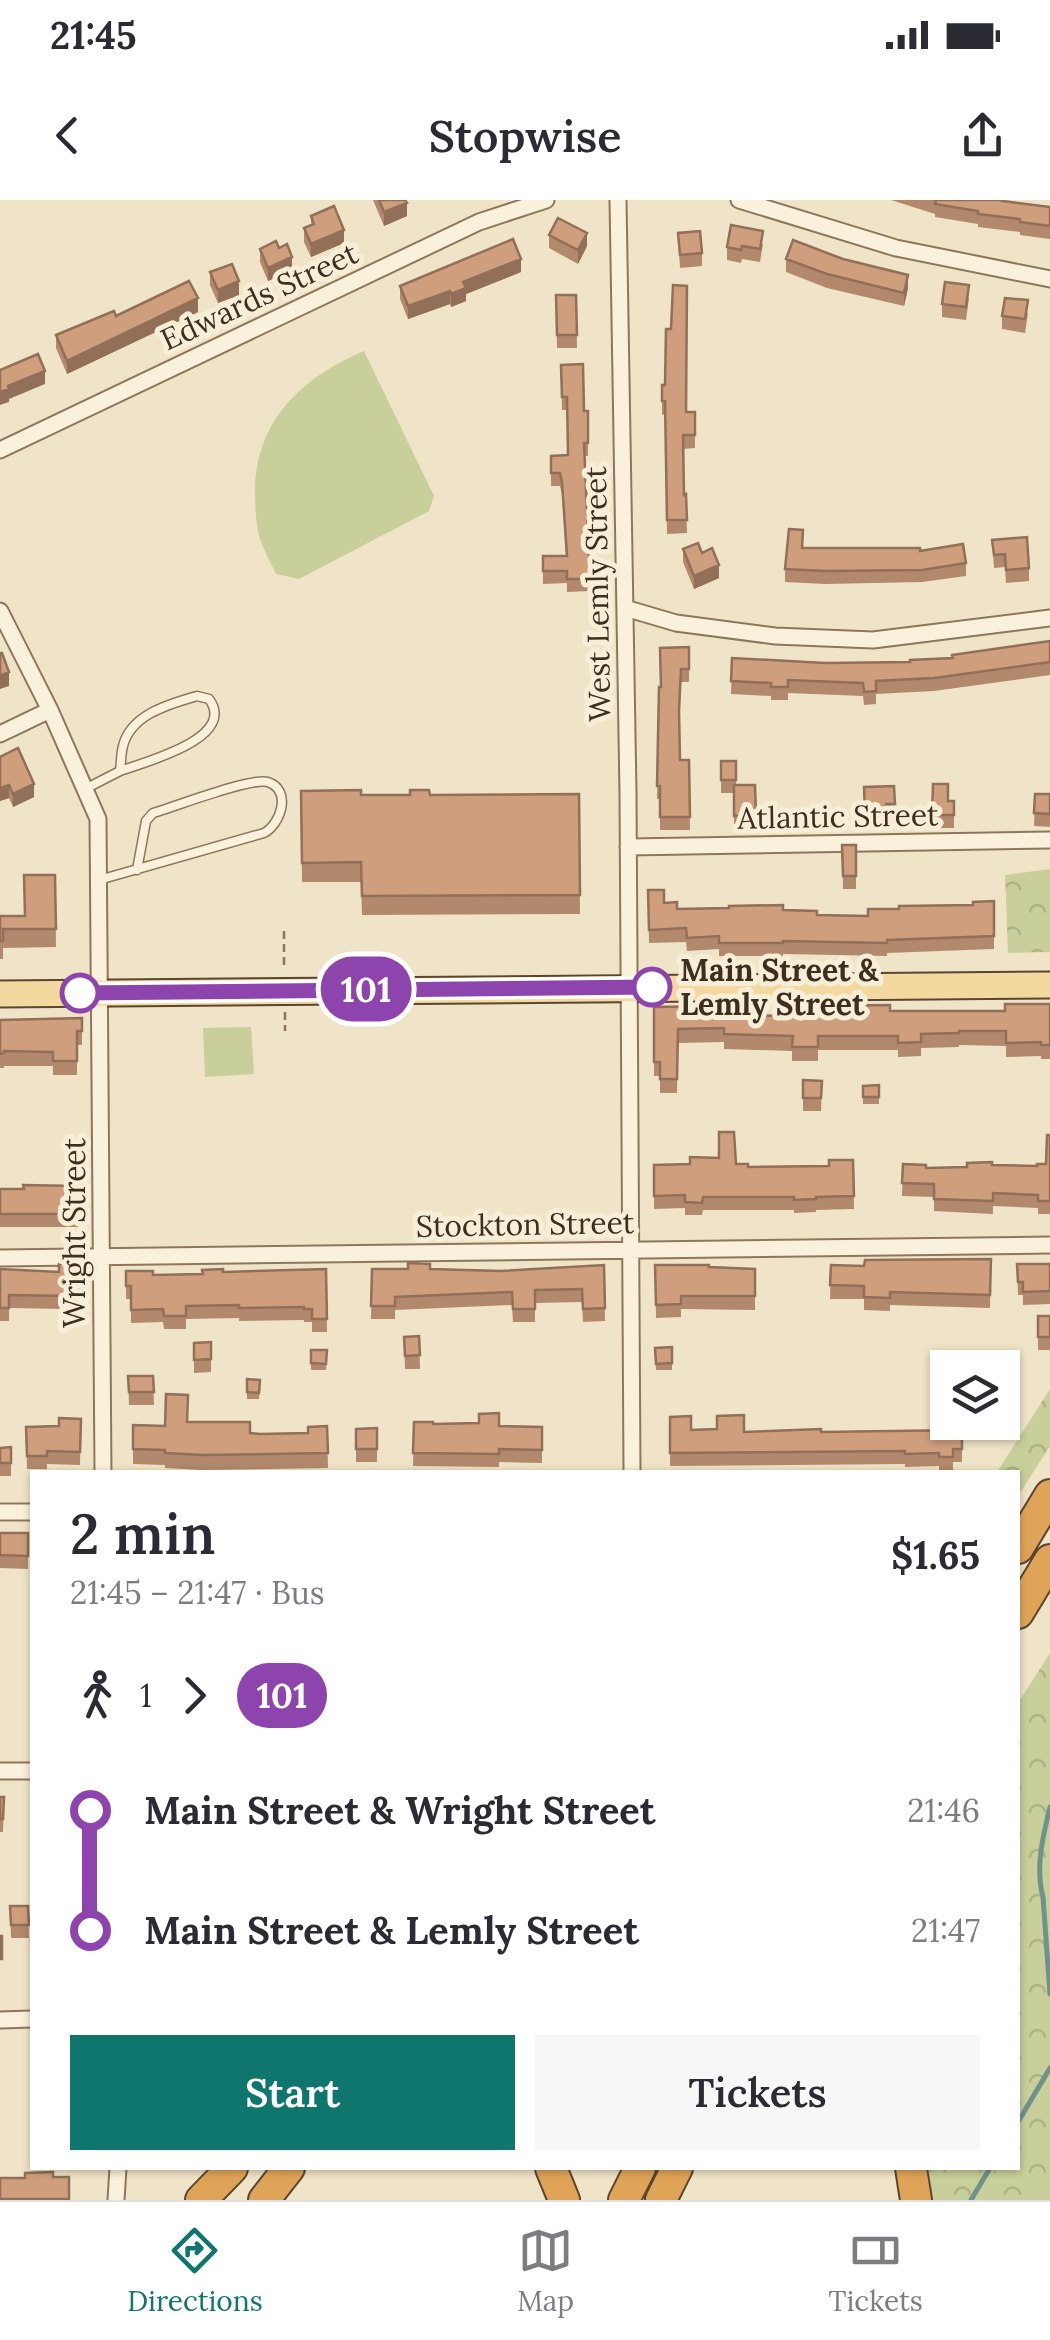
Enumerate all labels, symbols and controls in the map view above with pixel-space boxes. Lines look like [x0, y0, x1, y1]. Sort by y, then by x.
text: 21:45 [50, 11, 137, 59]
text: Stopwise [429, 107, 622, 164]
icon: back [40, 108, 95, 163]
icon: share [955, 108, 1010, 163]
street label: Edwards Street [154, 234, 364, 358]
street label: West Lemly Street [576, 466, 619, 722]
street label: Atlantic Street [736, 795, 939, 837]
place label: Main Street & Lemly Street [680, 951, 879, 1024]
line badge: 101 [308, 956, 424, 1022]
text: 101 [341, 967, 391, 1012]
marker: Main Street & Lemly Street [633, 968, 671, 1006]
unlabelled marker [61, 974, 99, 1012]
street label: Wright Street [55, 1138, 94, 1328]
street label: Stockton Street [415, 1203, 635, 1245]
map controls [930, 1350, 1020, 1440]
button: layers [930, 1350, 1020, 1440]
text: 2 min [70, 1499, 216, 1569]
text: $1.65 [891, 1531, 980, 1579]
text: 21:45 – 21:47 · Bus [70, 1572, 325, 1613]
icon: walk [70, 1668, 125, 1723]
icon: forward [167, 1668, 222, 1723]
text: 101 [257, 1673, 307, 1718]
text: 1 [140, 1675, 152, 1716]
text: Main Street & Wright Street [144, 1786, 655, 1834]
text: 21:46 [907, 1790, 980, 1831]
text: Main Street & Lemly Street [144, 1906, 639, 1954]
text: 21:47 [911, 1910, 980, 1951]
button: Start [70, 2035, 515, 2150]
button: Tickets [535, 2035, 980, 2150]
tab: Directions [127, 2223, 263, 2319]
tab: Map [517, 2223, 574, 2319]
tab: Tickets [828, 2223, 923, 2319]

